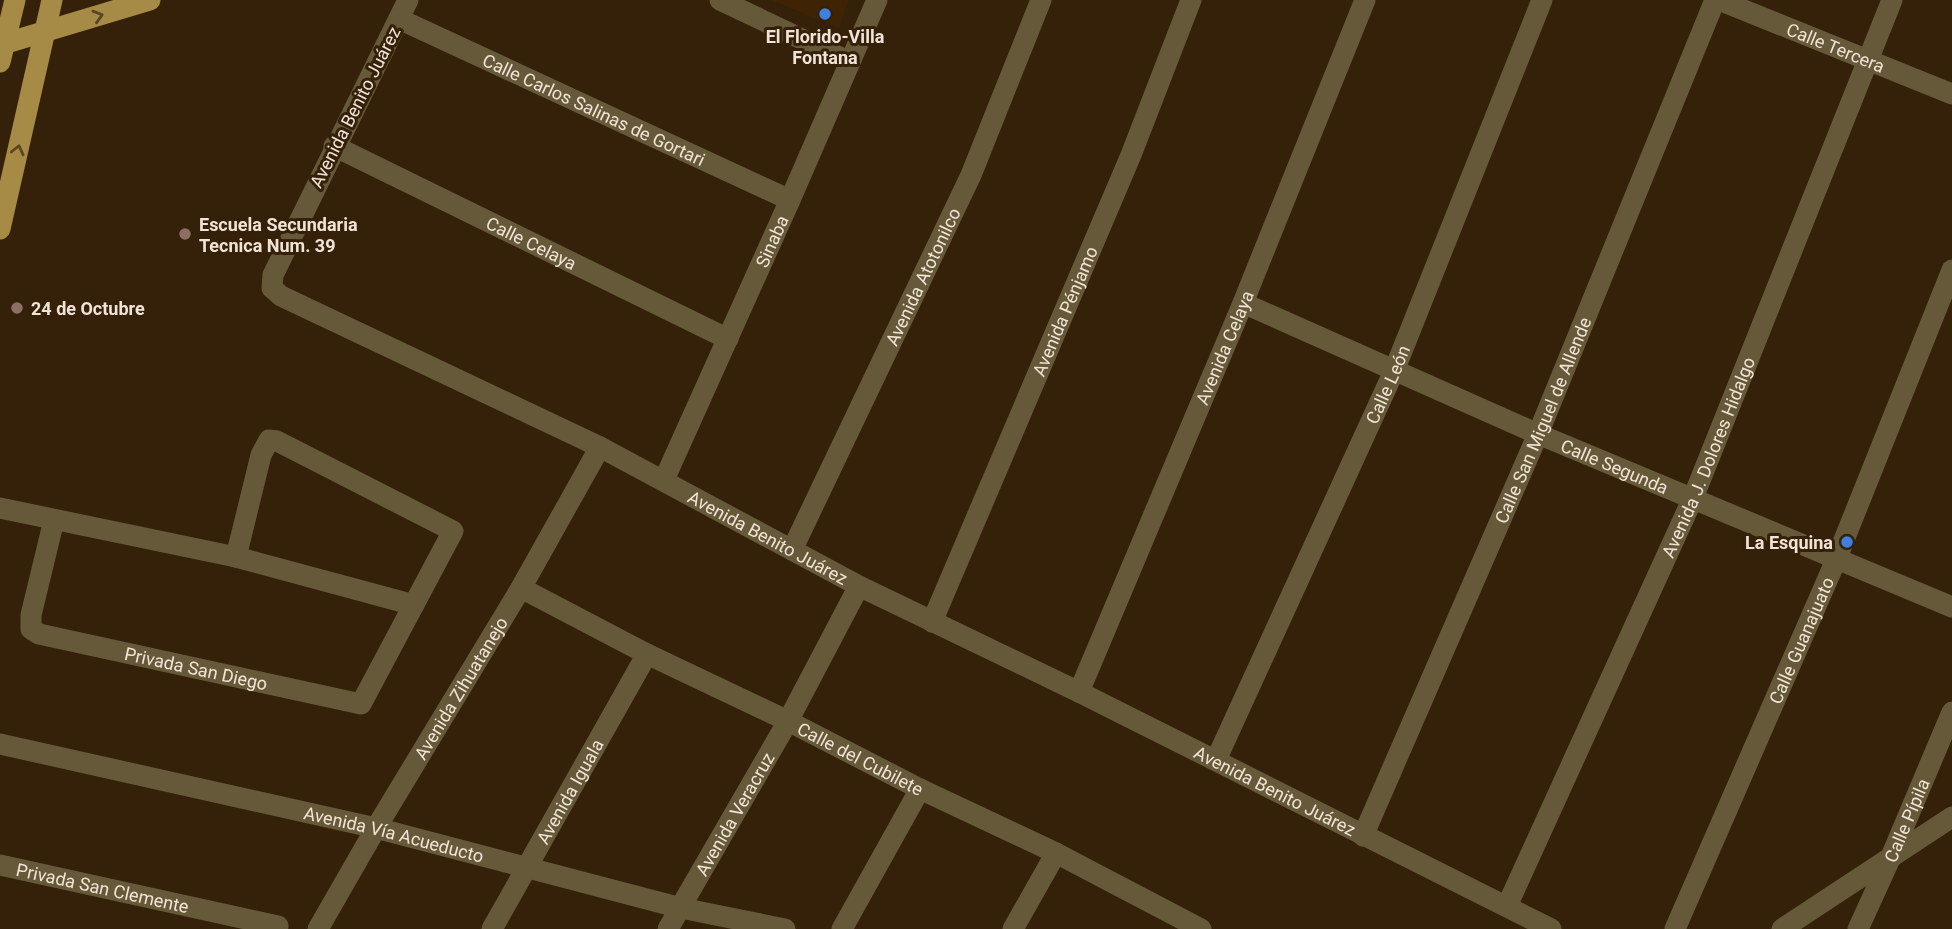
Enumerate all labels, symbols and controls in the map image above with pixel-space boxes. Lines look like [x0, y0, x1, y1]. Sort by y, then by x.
marker: El Florido-Villa Fontana [817, 6, 833, 22]
one-way arrow [91, 9, 103, 24]
street label: Calle Tercera [1784, 18, 1888, 76]
street label: Avenida Benito Juárez [305, 23, 405, 191]
place label: El Florido-Villa Fontana [766, 26, 885, 68]
street label: Calle Carlos Salinas de Gortari [480, 49, 709, 170]
one-way arrow [10, 144, 24, 156]
street label: Avenida Atotonilco [881, 204, 964, 349]
street label: Calle Celaya [483, 212, 580, 274]
street label: Sinaba [751, 212, 792, 270]
place label: Escuela Secundaria Tecnica Num. 39 [199, 214, 358, 256]
marker: Escuela Secundaria Tecnica Num. 39 [177, 226, 193, 242]
street label: Avenida Pénjamo [1028, 243, 1101, 379]
street label: Avenida Celaya [1191, 287, 1257, 408]
place label: 24 de Octubre [31, 298, 145, 319]
marker: 24 de Octubre [9, 300, 25, 316]
street label: Calle San Miguel de Allende [1490, 314, 1595, 526]
street label: Calle León [1361, 342, 1414, 427]
street label: Avenida J. Dolores Hidalgo [1657, 354, 1759, 561]
street label: Calle Segunda [1558, 434, 1672, 498]
street label: Avenida Benito Juárez [685, 486, 851, 588]
place label: La Esquina [1745, 532, 1833, 553]
marker: La Esquina [1839, 534, 1855, 550]
street label: Calle Guanajuato [1764, 574, 1838, 707]
street label: Avenida Zihuatanejo [409, 613, 512, 763]
street label: Privada San Diego [123, 642, 270, 694]
street label: Calle del Cubilete [794, 717, 927, 799]
street label: Avenida Iguala [532, 735, 607, 848]
street label: Avenida Benito Juárez [1191, 741, 1359, 840]
street label: Avenida Veracruz [691, 748, 778, 879]
street label: Calle Pípila [1879, 775, 1933, 865]
street label: Avenida Vía Acueducto [302, 802, 486, 866]
street label: Privada San Clemente [14, 858, 191, 917]

